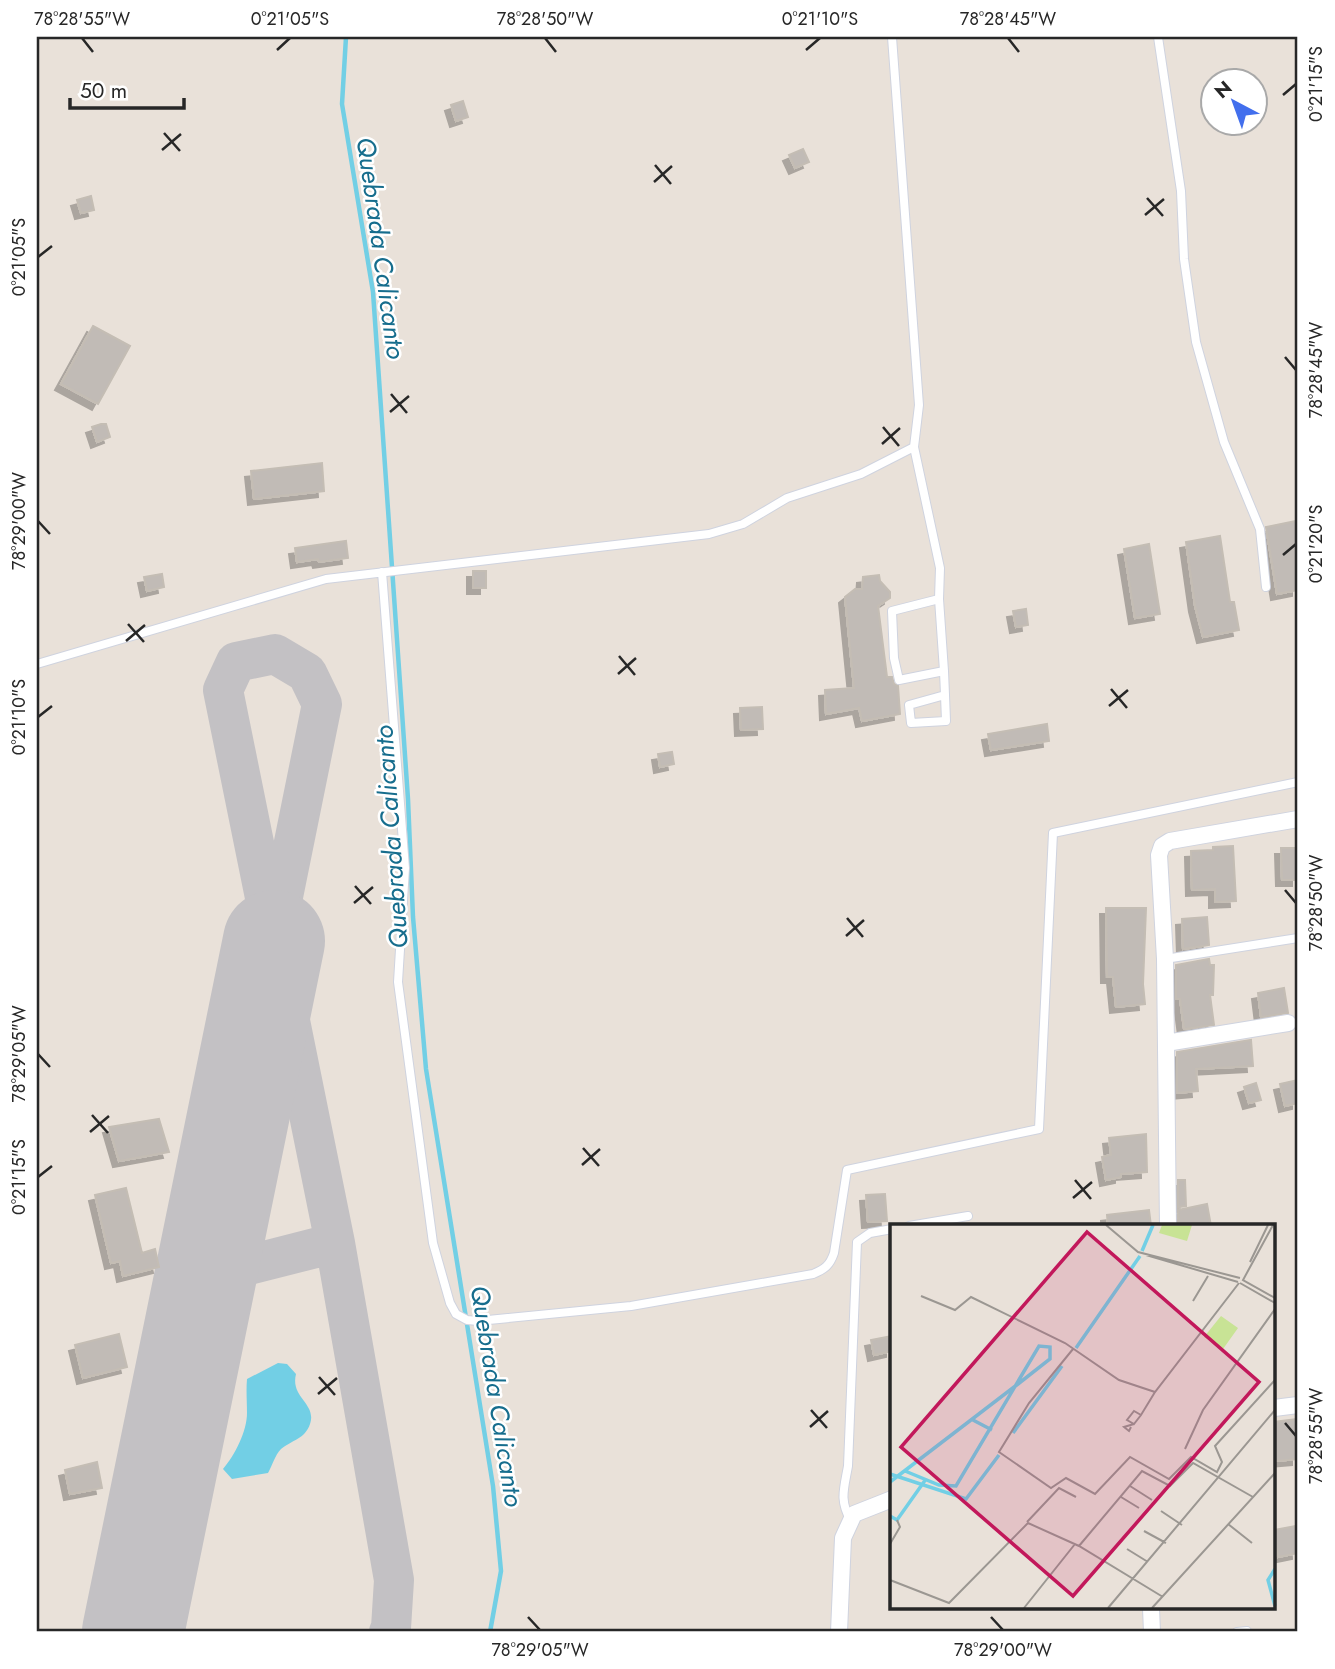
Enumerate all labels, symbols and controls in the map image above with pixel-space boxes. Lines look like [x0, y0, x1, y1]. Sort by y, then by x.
text: 78°28'55"W [34, 6, 130, 32]
text: 0°21'05"S [251, 6, 329, 32]
text: 78°28'50"W [497, 6, 593, 32]
text: 0°21'10"S [782, 6, 858, 32]
text: 78°28'45"W [960, 6, 1056, 32]
text: 0°21'15"S [1303, 46, 1329, 122]
scale bar [70, 66, 184, 110]
north arrow [1198, 66, 1268, 136]
text: N [1209, 74, 1238, 105]
text: 50 m [80, 76, 127, 106]
water label: Quebrada Calicanto [347, 135, 415, 362]
text: 0°21'05"S [6, 218, 32, 296]
text: 78°28'45"W [1303, 322, 1329, 418]
text: 78°29'00"W [6, 472, 32, 570]
text: 0°21'20"S [1303, 505, 1329, 583]
text: 0°21'10"S [6, 679, 32, 755]
water label: Quebrada Calicanto [364, 724, 418, 950]
text: 78°28'50"W [1303, 855, 1329, 951]
text: 78°29'05"W [6, 1005, 32, 1103]
text: 0°21'15"S [6, 1139, 32, 1215]
inset map [890, 1224, 1276, 1610]
water label: Quebrada Calicanto [461, 1283, 533, 1510]
text: 78°28'55"W [1303, 1388, 1329, 1484]
text: 78°29'05"W [491, 1637, 589, 1663]
text: 78°29'00"W [954, 1637, 1052, 1663]

